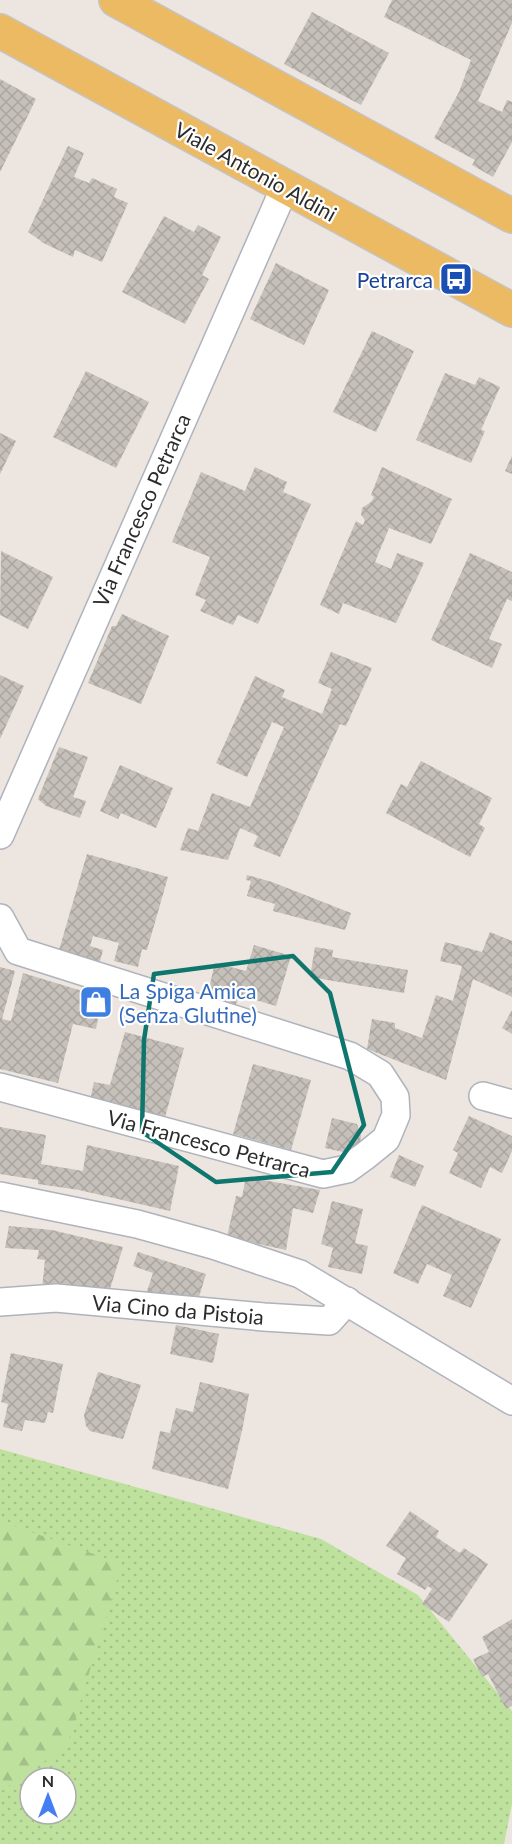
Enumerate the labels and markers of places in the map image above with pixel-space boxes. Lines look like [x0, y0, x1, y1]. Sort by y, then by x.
bus stop icon: Petrarca [438, 261, 474, 297]
place label: Petrarca [357, 267, 433, 292]
place label: La Spiga Amica (Senza Glutine) [119, 978, 257, 1027]
shop icon: La Spiga Amica (Senza Glutine) [78, 984, 114, 1020]

